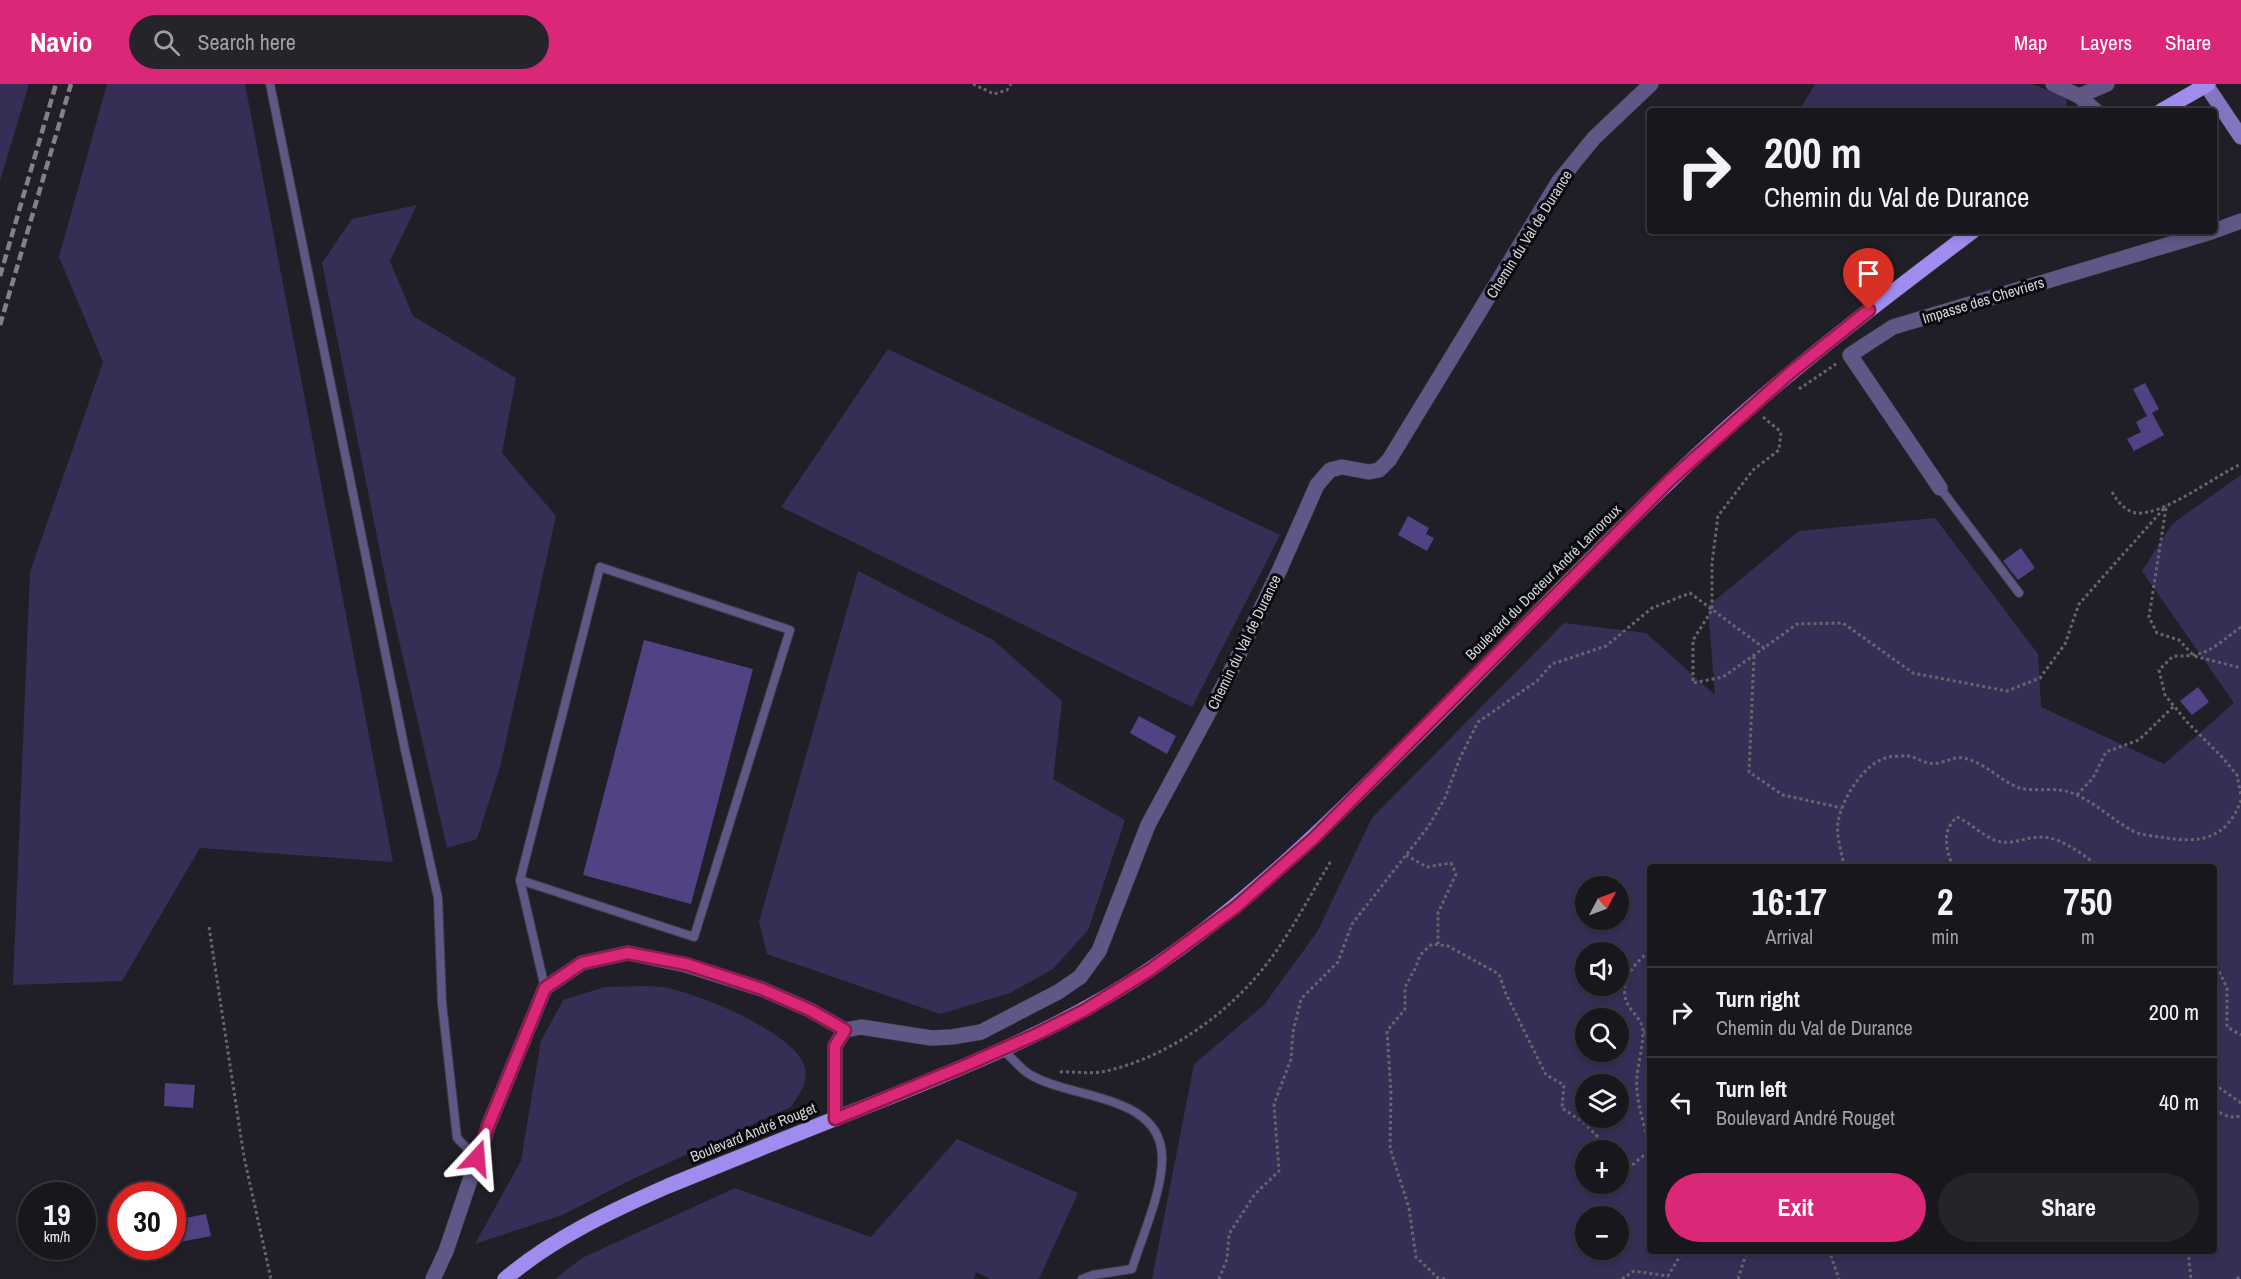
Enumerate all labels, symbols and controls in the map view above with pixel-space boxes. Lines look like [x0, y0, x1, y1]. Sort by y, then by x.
search box [129, 15, 549, 69]
text: Navio [30, 23, 93, 61]
icon: search [150, 26, 183, 59]
text: Search here [198, 27, 296, 57]
text: Map [2014, 28, 2047, 57]
text: Layers [2080, 28, 2132, 57]
text: Share [2165, 28, 2211, 57]
text: 200 m [1764, 125, 1862, 181]
icon: right [1665, 132, 1743, 210]
street label: Chemin du Val de Durance [1481, 166, 1577, 302]
text: Chemin du Val de Durance [1764, 179, 2029, 215]
pin [1843, 248, 1894, 310]
icon: arrive [1852, 257, 1885, 290]
street label: Impasse des Chevriers [1919, 271, 2047, 329]
street label: Boulevard du Docteur André Lamoroux [1460, 499, 1626, 665]
street label: Chemin du Val de Durance [1202, 571, 1286, 713]
north arrow [1575, 876, 1629, 930]
map controls [1575, 876, 1629, 1260]
text: 16:17 [1751, 878, 1827, 926]
text: 2 [1937, 878, 1953, 926]
text: 750 [2063, 878, 2113, 926]
text: Arrival [1766, 923, 1813, 950]
text: min [1931, 923, 1959, 950]
text: m [2081, 923, 2095, 950]
button: sound [1575, 942, 1629, 996]
text: Turn right [1716, 984, 1800, 1014]
icon: right [1665, 996, 1698, 1029]
text: 200 m [2149, 997, 2199, 1027]
button: search [1575, 1008, 1629, 1062]
text: Chemin du Val de Durance [1716, 1014, 1913, 1041]
button: layers [1575, 1074, 1629, 1128]
text: Turn left [1716, 1074, 1787, 1104]
icon: left [1665, 1086, 1698, 1119]
text: 40 m [2159, 1087, 2199, 1117]
street label: Boulevard André Rouget [687, 1097, 820, 1167]
text: Boulevard André Rouget [1716, 1104, 1895, 1131]
position arrow [445, 1126, 509, 1190]
button: + [1575, 1140, 1629, 1194]
button: Exit [1665, 1173, 1926, 1242]
button: Share [1938, 1173, 2199, 1242]
speed limit sign: 30 [108, 1182, 186, 1260]
text: 19 [43, 1194, 71, 1234]
button: − [1575, 1206, 1629, 1260]
text: km/h [44, 1226, 70, 1247]

